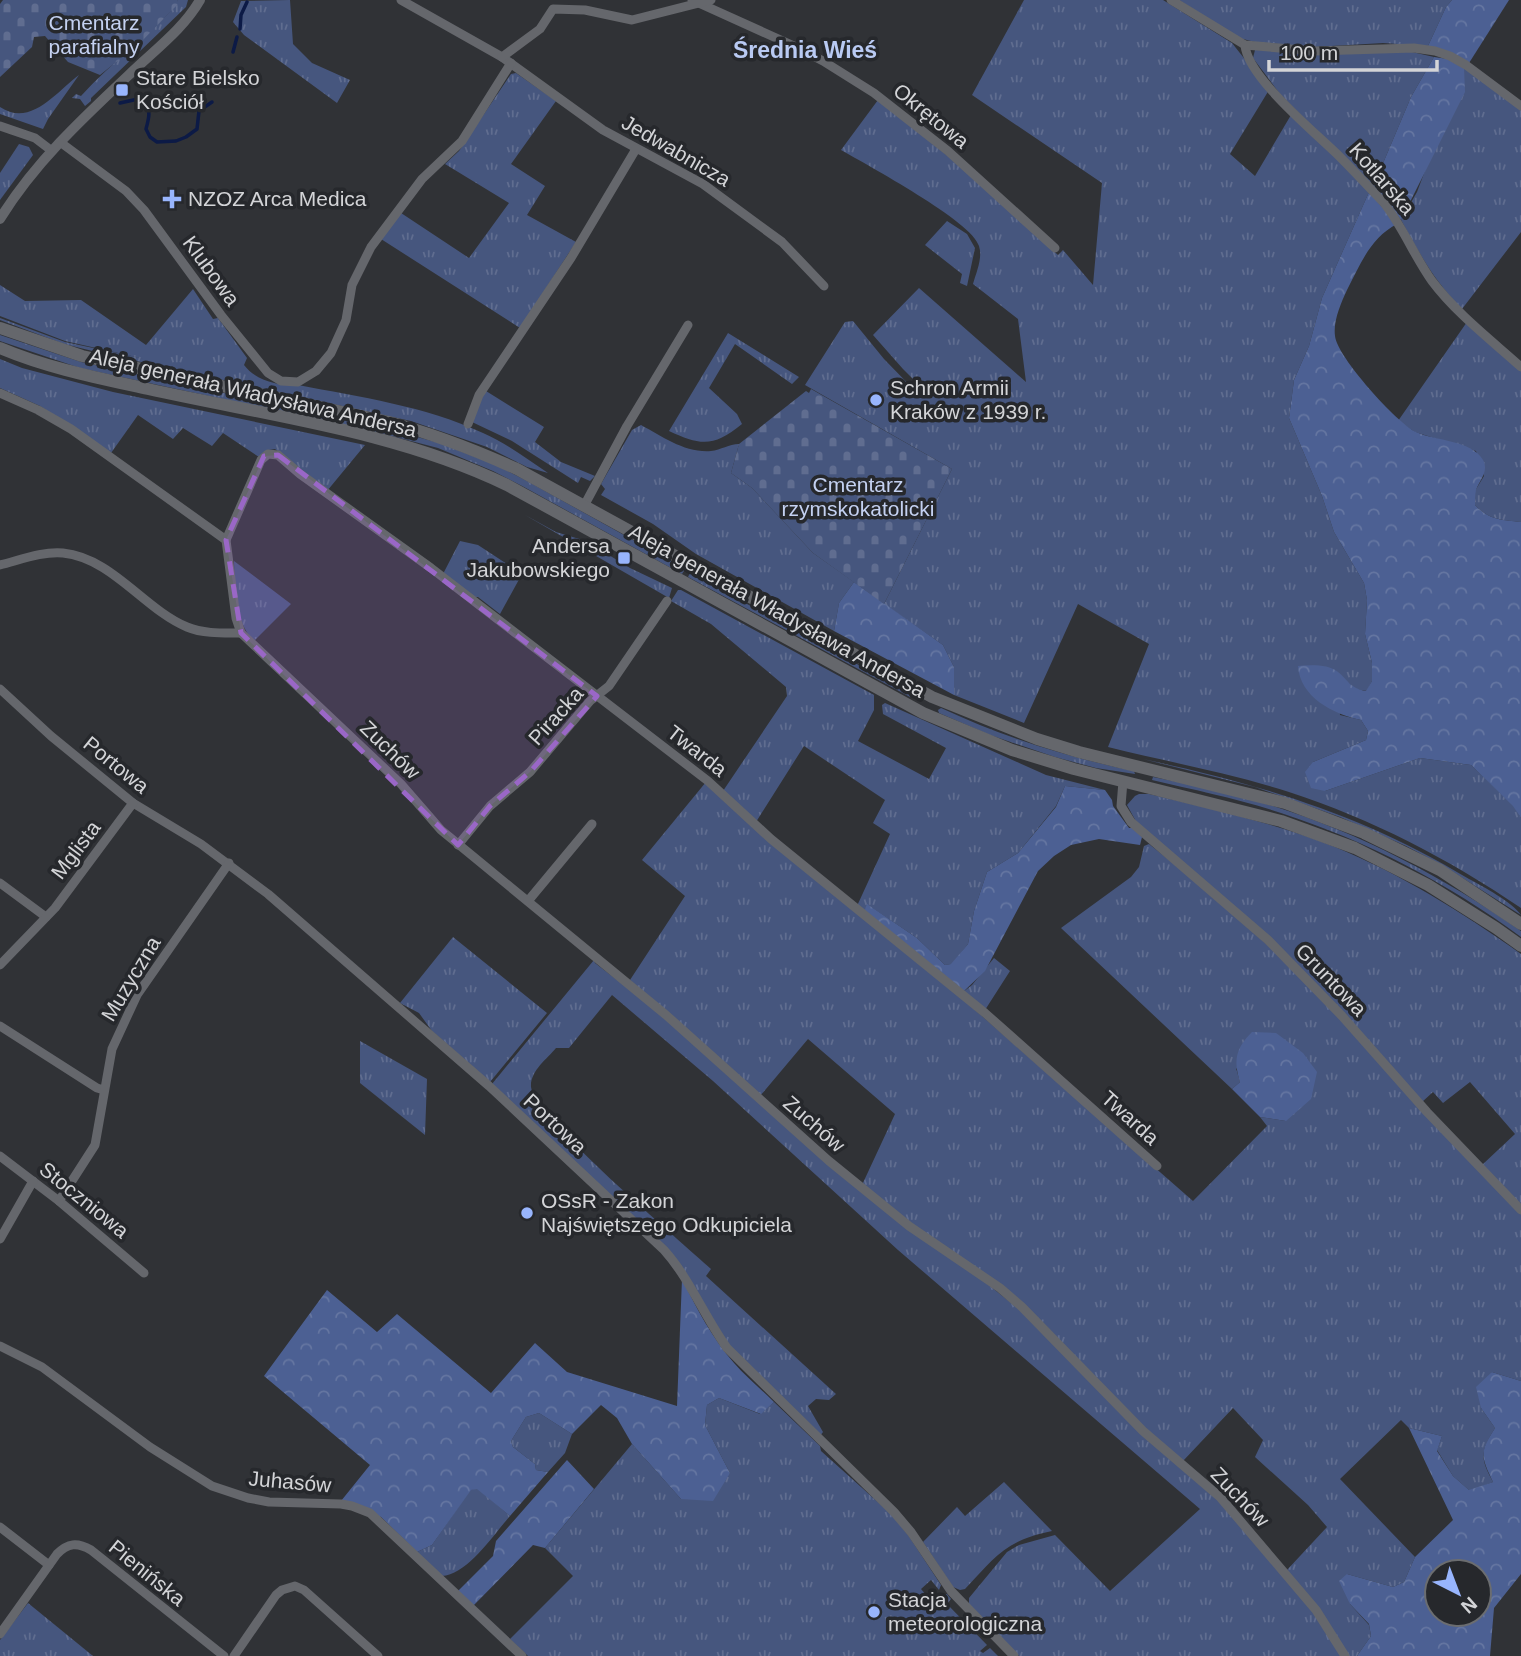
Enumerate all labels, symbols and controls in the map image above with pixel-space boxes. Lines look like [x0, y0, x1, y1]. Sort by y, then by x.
park label: Cmentarz parafialny [48, 11, 140, 58]
scale bar [1269, 28, 1437, 72]
district label: Średnia Wieś [733, 36, 877, 63]
text: 100 m [1280, 41, 1338, 64]
place label: Stare Bielsko Kościół [136, 66, 260, 113]
street label: Okrętowa [889, 78, 974, 153]
marker: Stare Bielsko Kościół [114, 82, 130, 98]
street label: Jedwabnicza [618, 110, 735, 191]
street label: Kotlarska [1345, 138, 1420, 219]
place label: NZOZ Arca Medica [188, 187, 367, 210]
marker: NZOZ Arca Medica [162, 189, 182, 209]
street label: Klubowa [178, 231, 245, 310]
street label: Aleja generała Władysława Andersa [87, 344, 419, 441]
place label: Schron Armii Kraków z 1939 r. [890, 376, 1046, 423]
marker: Schron Armii Kraków z 1939 r. [868, 392, 884, 408]
park label: Cmentarz rzymskokatolicki [782, 473, 934, 520]
street label: Aleja generała Władysława Andersa [625, 519, 930, 702]
place label: Andersa Jakubowskiego [466, 534, 610, 581]
marker: Andersa Jakubowskiego [616, 550, 632, 566]
street label: Piracka [524, 682, 588, 749]
street label: Zuchów [356, 716, 425, 784]
street label: Twarda [663, 720, 732, 781]
street label: Portowa [79, 731, 154, 798]
street label: Mglista [46, 816, 105, 883]
street label: Muzyczna [96, 932, 165, 1025]
street label: Gruntowa [1291, 939, 1371, 1021]
street label: Twarda [1097, 1086, 1164, 1149]
street label: Portowa [519, 1089, 592, 1159]
street label: Zuchów [779, 1091, 850, 1157]
street label: Stoczniowa [35, 1157, 134, 1243]
place label: OSsR - Zakon Najświętszego Odkupiciela [541, 1189, 792, 1236]
marker: OSsR - Zakon Najświętszego Odkupiciela [519, 1205, 535, 1221]
street label: Zuchów [1207, 1462, 1275, 1532]
street label: Juhasów [248, 1466, 333, 1497]
street label: Pienińska [105, 1535, 190, 1610]
north arrow [1423, 1558, 1493, 1628]
place label: Stacja meteorologiczna [888, 1588, 1042, 1635]
text: N [1457, 1593, 1481, 1618]
marker: Stacja meteorologiczna [866, 1604, 882, 1620]

